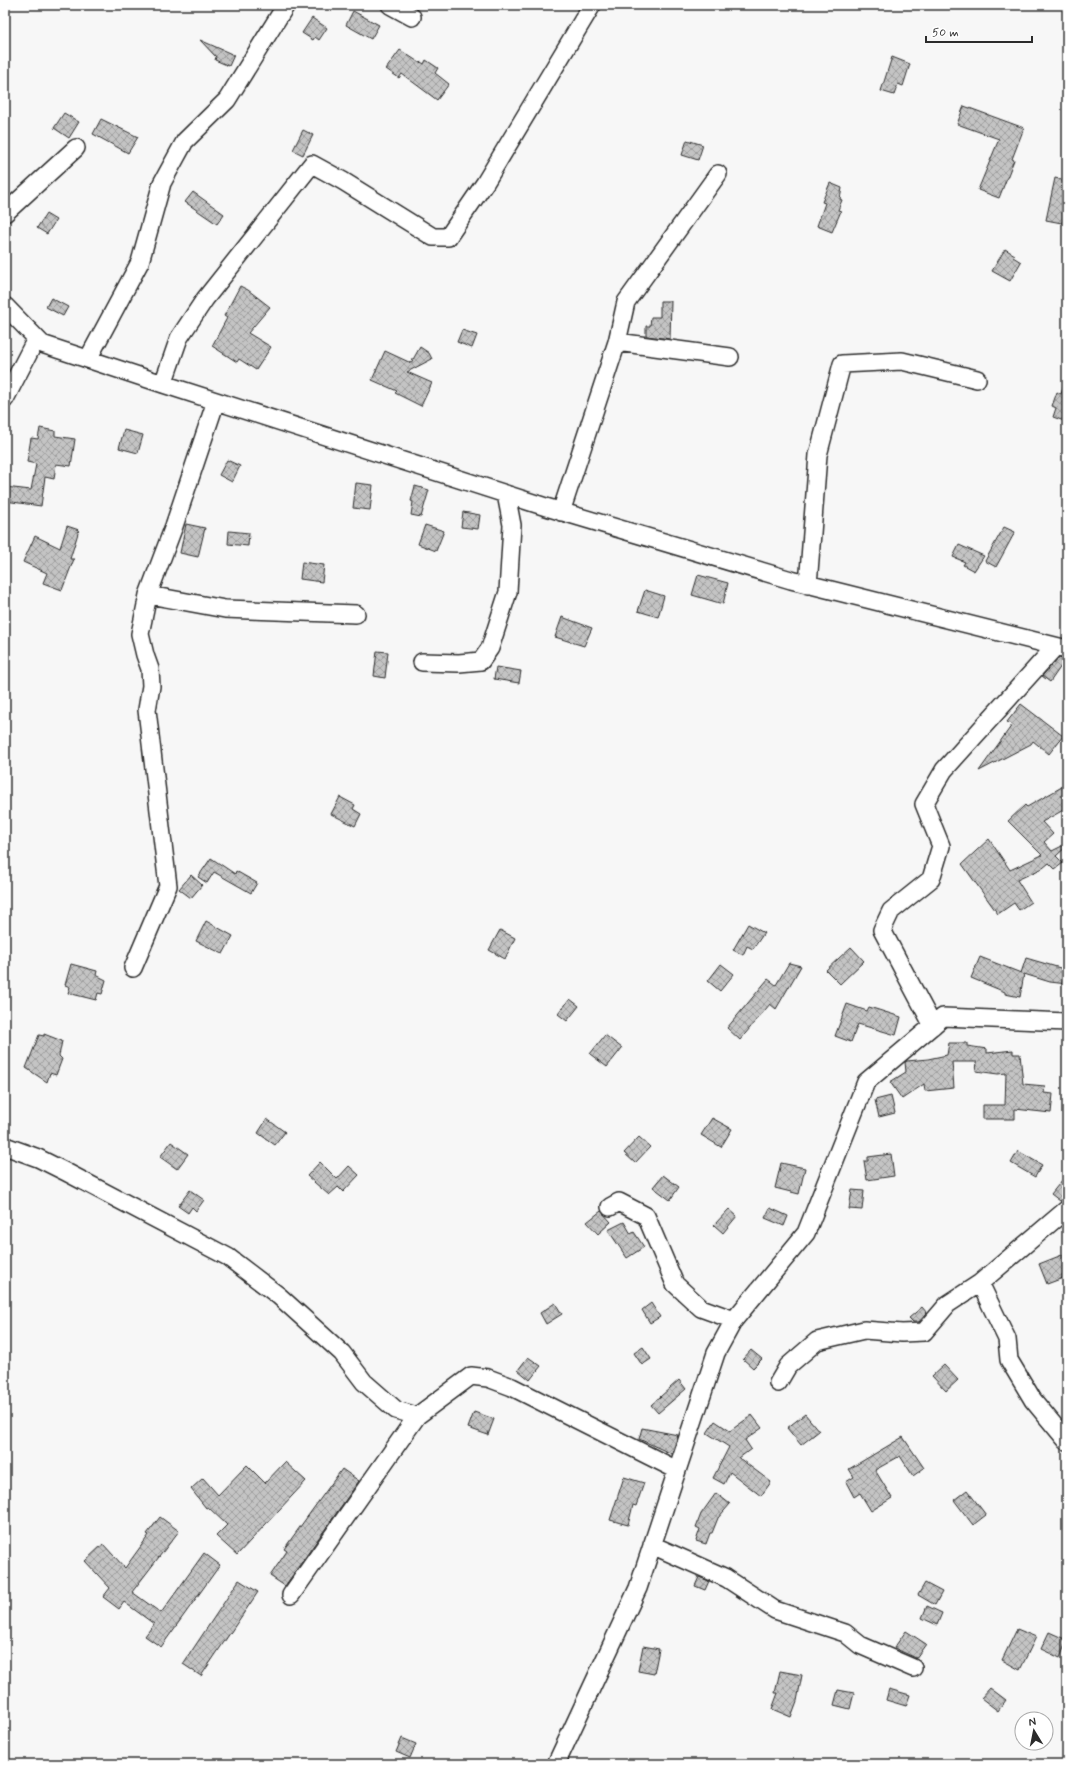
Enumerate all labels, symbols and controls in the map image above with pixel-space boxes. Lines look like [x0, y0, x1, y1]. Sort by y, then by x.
scale bar [926, 18, 1032, 44]
text: 50 m [932, 25, 959, 41]
north arrow [1014, 1711, 1054, 1751]
text: N [1028, 1715, 1037, 1730]

